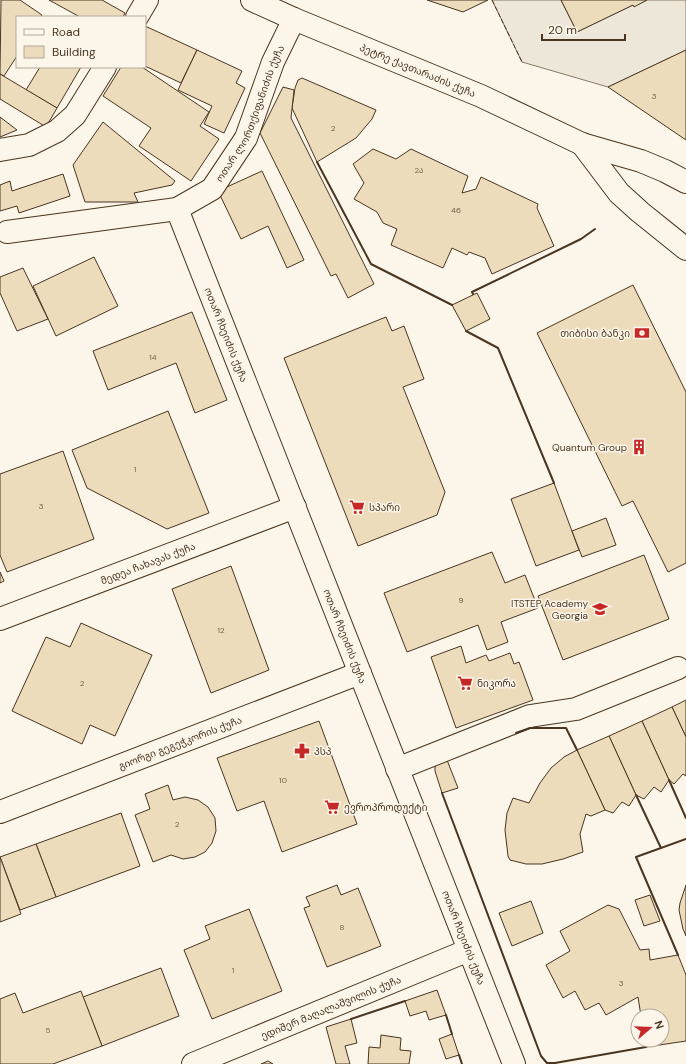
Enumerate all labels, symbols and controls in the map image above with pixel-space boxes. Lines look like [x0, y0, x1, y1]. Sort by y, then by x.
legend [16, 16, 146, 68]
scale bar [542, 16, 625, 42]
text: 20 m [548, 22, 577, 38]
text: Road [52, 24, 80, 40]
street label: პეტრე ქავთარაძის ქუჩა [358, 41, 478, 100]
street label: ოთარ ლორთქიფანიძის ქუჩა [213, 43, 287, 184]
text: Building [52, 44, 96, 60]
house number: 3 [652, 91, 657, 101]
house number: 2 [331, 123, 336, 133]
house number: 2ა [415, 165, 424, 175]
house number: 46 [451, 205, 461, 215]
street label: ოთარ ჩხეიძის ქუჩა [202, 286, 251, 384]
bank icon: თიბისი ბანკი [633, 324, 651, 342]
place label: თიბისი ბანკი [560, 327, 630, 340]
house number: 14 [149, 352, 157, 362]
building icon: Quantum Group [630, 438, 648, 456]
place label: Quantum Group [552, 441, 627, 454]
house number: 1 [134, 464, 136, 474]
supermarket icon: სპარი [348, 498, 366, 516]
house number: 3 [39, 501, 44, 511]
place label: სპარი [369, 501, 400, 514]
street label: მედეა ჩახავას ქუჩა [99, 539, 197, 587]
street label: ოთარ ჩხეიძის ქუჩა [320, 587, 369, 685]
house number: 9 [458, 595, 464, 605]
place label: ITSTEP Academy Georgia [511, 597, 588, 622]
school or university icon: ITSTEP Academy Georgia [591, 600, 609, 618]
house number: 12 [217, 625, 225, 635]
supermarket icon: ნიკორა [456, 674, 474, 692]
place label: ნიკორა [477, 677, 516, 690]
house number: 2 [80, 678, 85, 688]
street label: გიორგი გეგეჭკორის ქუჩა [117, 713, 244, 773]
pharmacy icon: პსპ [293, 742, 311, 760]
place label: პსპ [314, 745, 332, 758]
house number: 10 [279, 775, 288, 785]
supermarket icon: ევროპროდუქტი [323, 798, 341, 816]
place label: ევროპროდუქტი [344, 801, 428, 814]
house number: 2 [175, 819, 180, 829]
street label: ოთარ ჩხეიძის ქუჩა [439, 888, 488, 987]
house number: 8 [340, 922, 345, 932]
house number: 1 [232, 965, 234, 975]
street label: ედიშერ მაღალაშვილის ქუჩა [259, 973, 403, 1042]
house number: 3 [619, 978, 624, 988]
north arrow [630, 1008, 670, 1048]
text: N [652, 1019, 667, 1031]
house number: 5 [46, 1025, 51, 1035]

